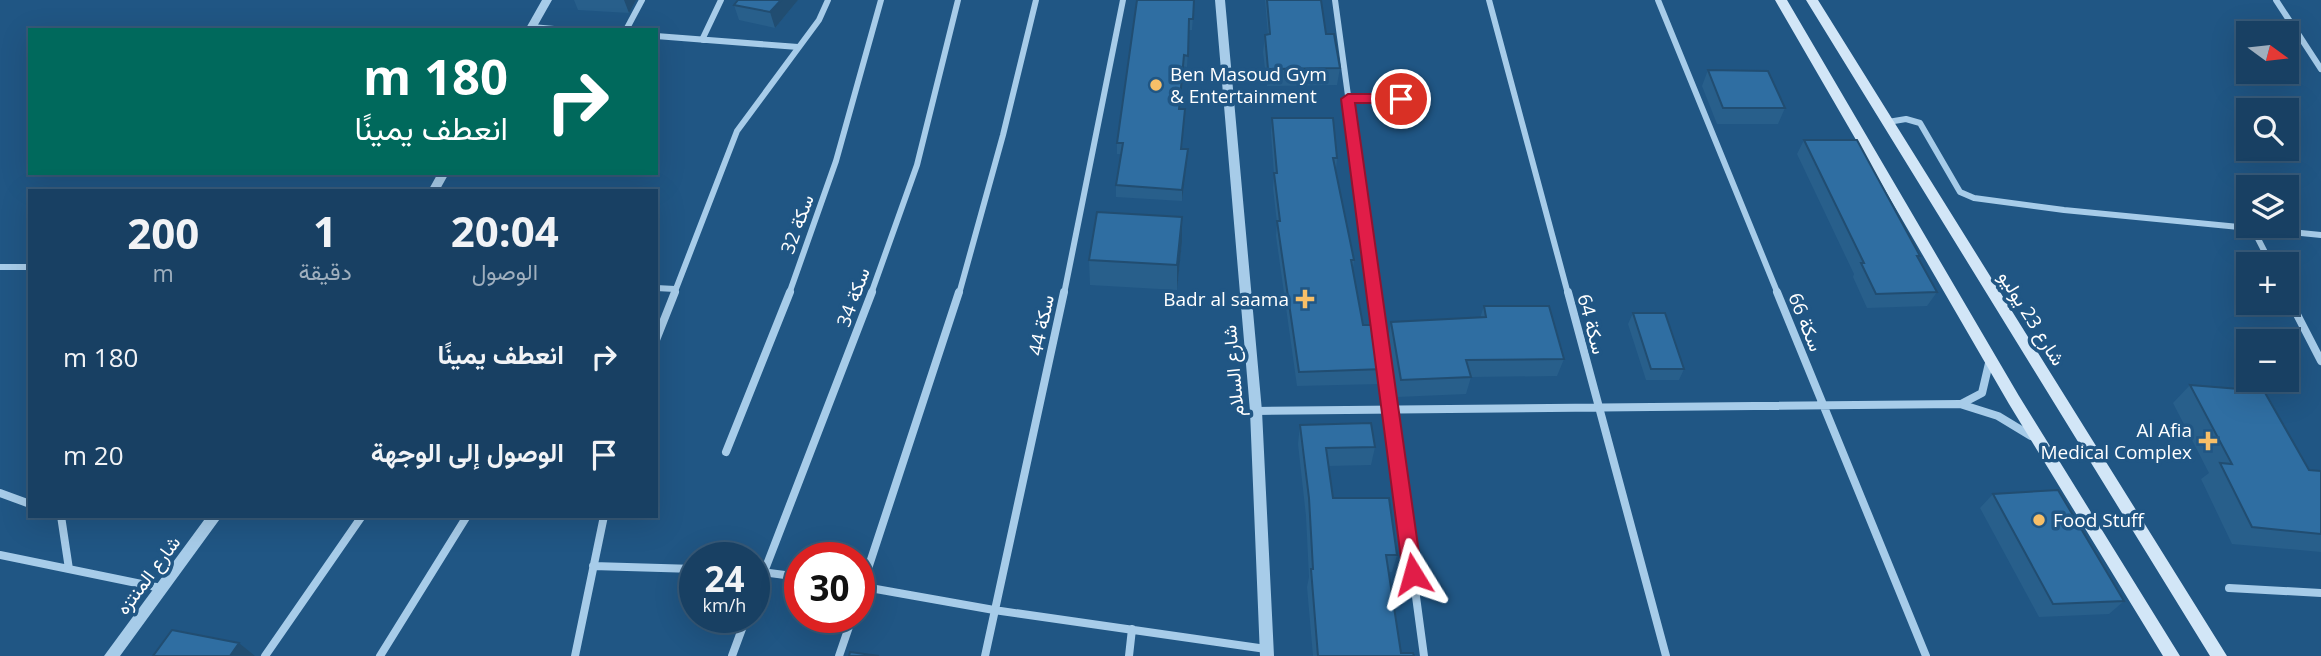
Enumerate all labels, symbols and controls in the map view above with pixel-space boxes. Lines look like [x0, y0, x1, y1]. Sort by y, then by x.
north arrow [2236, 21, 2300, 84]
map controls [2236, 21, 2299, 392]
text: 180 m [363, 43, 508, 109]
icon: right [532, 56, 623, 147]
place label: Ben Masoud Gym & Entertainment [1170, 61, 1327, 109]
pin [1371, 69, 1431, 129]
marker: Ben Masoud Gym & Entertainment [1148, 77, 1164, 93]
icon: arrive [1382, 80, 1420, 118]
button: search [2236, 98, 2299, 161]
text: انعطف يمينًا [354, 106, 508, 149]
button: layers [2236, 175, 2299, 238]
street label: سكة 32 [774, 191, 820, 257]
text: 1 [313, 202, 337, 259]
text: 20:04 [451, 202, 559, 259]
text: 200 [127, 204, 199, 261]
button: + [2236, 252, 2299, 315]
text: دقيقة [298, 255, 352, 287]
text: الوصول [472, 255, 538, 287]
text: m [153, 257, 174, 289]
street label: سكة 34 [830, 264, 876, 330]
street label: شارع 23 يوليو [1993, 266, 2071, 370]
place label: Badr al saama [1163, 286, 1289, 312]
marker: Badr al saama [1295, 289, 1315, 309]
street label: سكة 66 [1782, 289, 1830, 355]
street label: سكة 64 [1572, 291, 1612, 357]
street label: سكة 44 [1022, 292, 1060, 358]
street label: شارع السلام [1216, 324, 1250, 418]
button: − [2236, 329, 2299, 392]
text: انعطف يمينًا [437, 336, 564, 372]
icon: right [585, 338, 623, 376]
text: 180 m [63, 339, 138, 375]
place label: Al Afia Medical Complex [2040, 417, 2192, 465]
marker: Al Afia Medical Complex [2198, 431, 2218, 451]
text: الوصول إلى الوجهة [371, 434, 564, 470]
icon: arrive [585, 436, 623, 474]
text: 20 m [63, 437, 124, 473]
place label: Food Stuff [2053, 507, 2145, 533]
marker: Food Stuff [2031, 512, 2047, 528]
street label: شارع المنتزه [110, 530, 186, 620]
position arrow [1376, 537, 1450, 611]
speed limit sign: 30 [784, 542, 875, 633]
text: 24 [704, 555, 745, 602]
text: km/h [703, 593, 746, 617]

